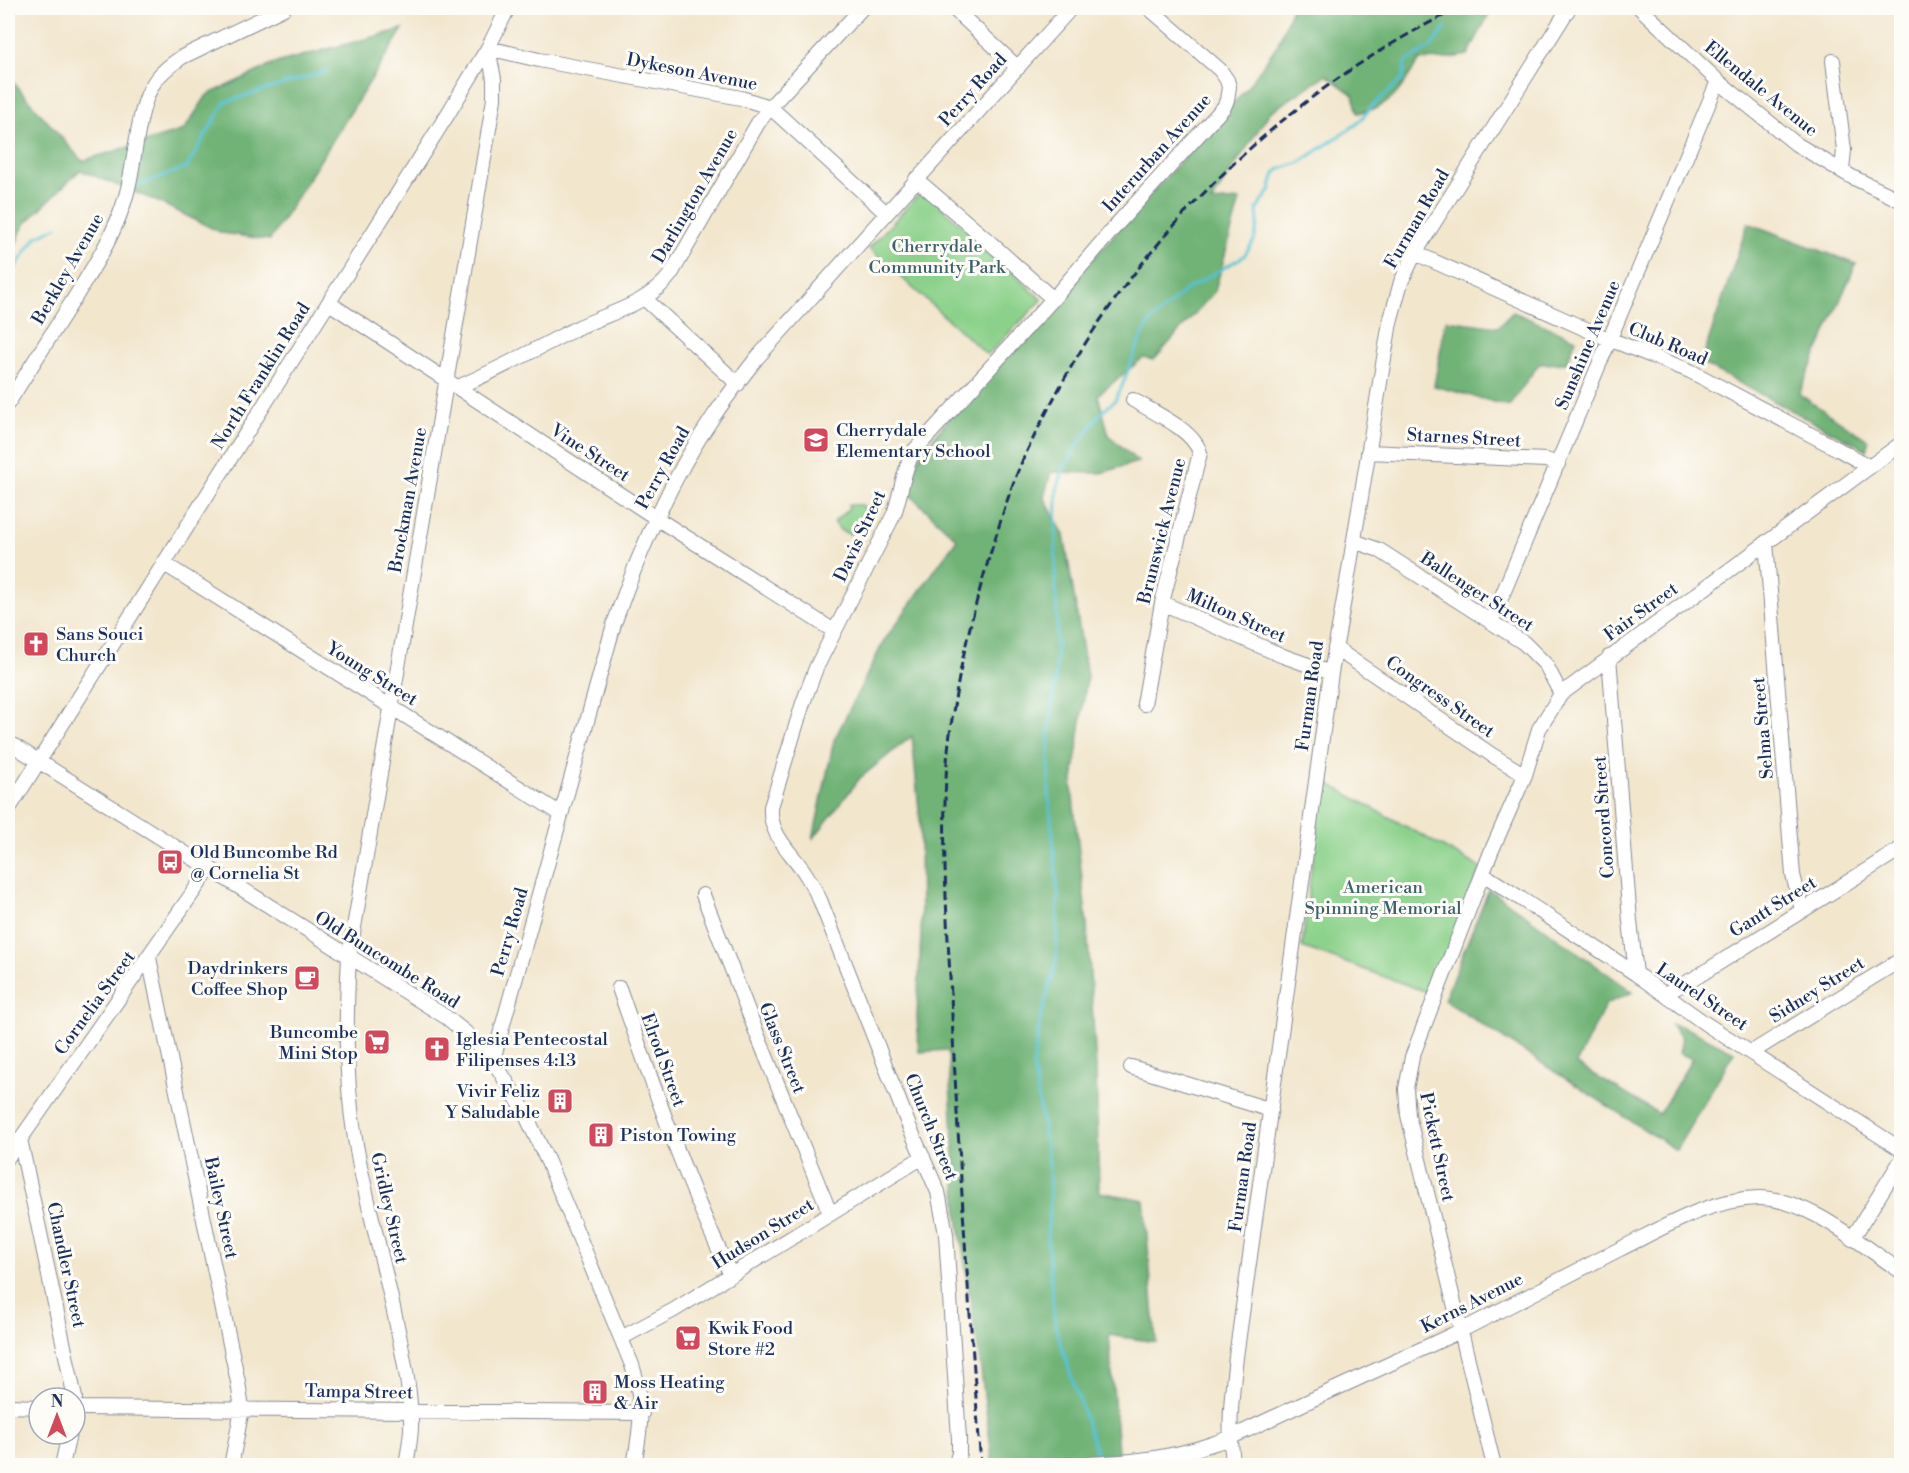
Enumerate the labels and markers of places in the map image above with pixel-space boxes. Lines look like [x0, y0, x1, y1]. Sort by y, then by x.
place label: Cherrydale Elementary School [836, 419, 991, 463]
school or university icon: Cherrydale Elementary School [801, 425, 831, 455]
place label: Sans Souci Church [56, 623, 144, 667]
church icon: Sans Souci Church [21, 629, 51, 659]
place label: Old Buncombe Rd @ Cornelia St [190, 841, 338, 885]
bus stop icon: Old Buncombe Rd @ Cornelia St [155, 847, 185, 877]
place label: Daydrinkers Coffee Shop [188, 957, 288, 1001]
cafe icon: Daydrinkers Coffee Shop [292, 963, 322, 993]
place label: Buncombe Mini Stop [269, 1021, 358, 1065]
supermarket icon: Buncombe Mini Stop [362, 1027, 392, 1057]
place label: Iglesia Pentecostal Filipenses 4:13 [456, 1028, 609, 1072]
church icon: Iglesia Pentecostal Filipenses 4:13 [422, 1034, 452, 1064]
place label: Vivir Feliz Y Saludable [444, 1080, 540, 1124]
building icon: Vivir Feliz Y Saludable [545, 1086, 575, 1116]
building icon: Piston Towing [586, 1120, 616, 1150]
place label: Piston Towing [620, 1124, 737, 1147]
place label: Kwik Food Store #2 [708, 1317, 794, 1361]
supermarket icon: Kwik Food Store #2 [673, 1323, 703, 1353]
place label: Moss Heating & Air [614, 1371, 725, 1415]
building icon: Moss Heating & Air [580, 1377, 610, 1407]

